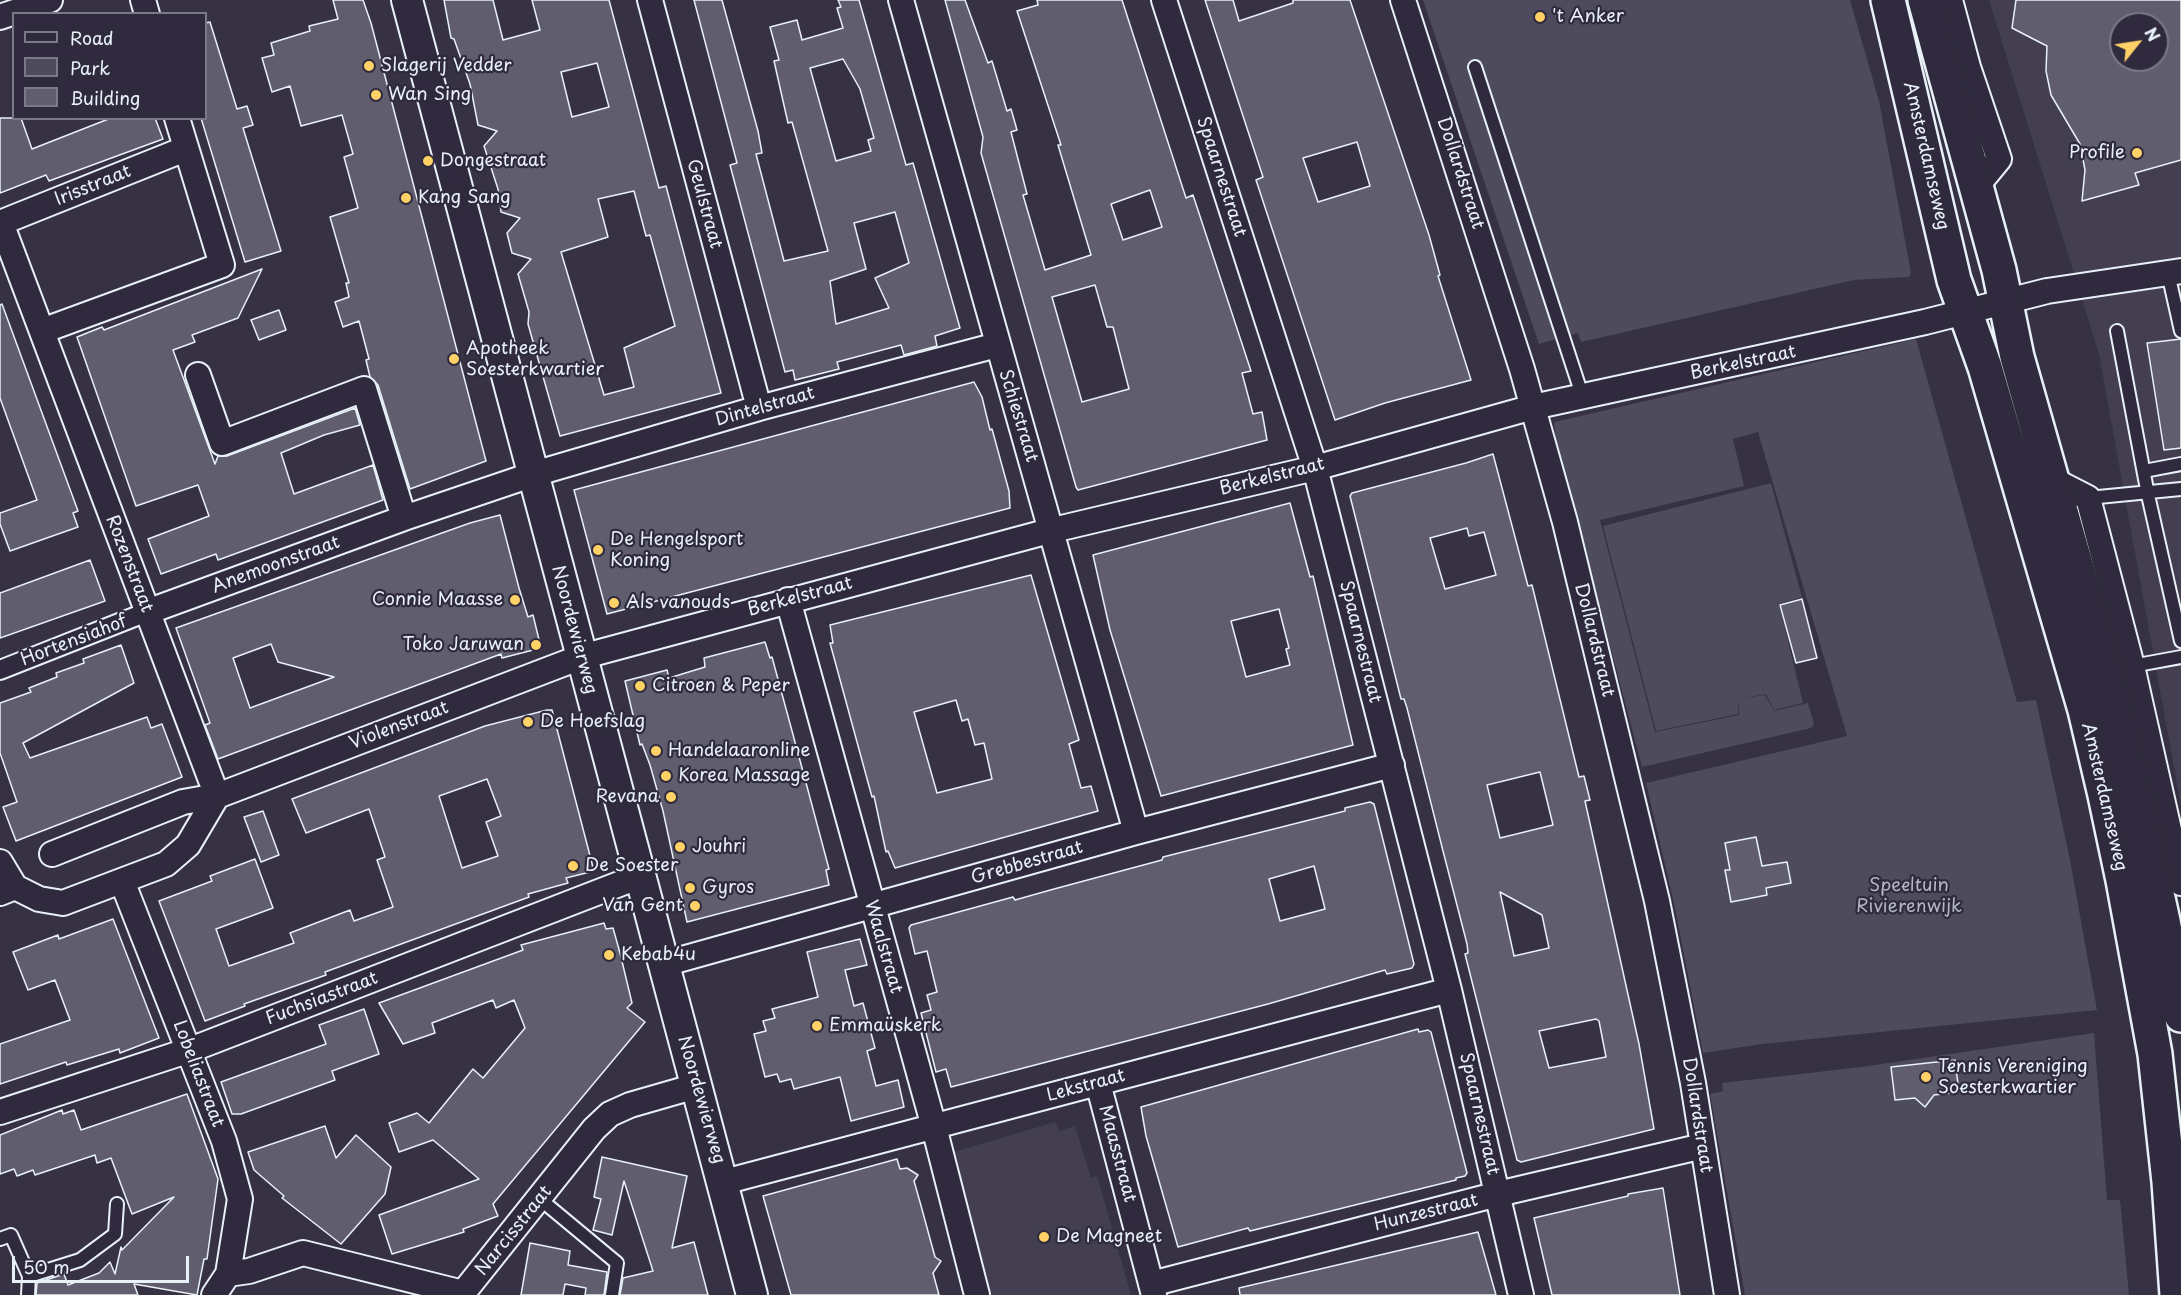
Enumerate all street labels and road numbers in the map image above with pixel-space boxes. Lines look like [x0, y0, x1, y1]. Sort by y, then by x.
street label: Amsterdamseweg [1898, 80, 1954, 232]
street label: Spaarnestraat [1191, 114, 1251, 240]
street label: Dollardstraat [1432, 114, 1488, 232]
street label: Geulstraat [682, 157, 726, 251]
street label: Irisstraat [52, 161, 134, 211]
street label: Berkelstraat [1688, 341, 1798, 385]
street label: Schiestraat [994, 367, 1042, 465]
street label: Dintelstraat [713, 383, 817, 431]
street label: Berkelstraat [1217, 453, 1327, 501]
street label: Rozenstraat [101, 512, 157, 616]
street label: Anemoonstraat [209, 532, 343, 598]
street label: Noordewierweg [546, 563, 602, 697]
street label: Berkelstraat [745, 573, 855, 621]
street label: Spaarnestraat [1334, 579, 1386, 705]
street label: Dollardstraat [1569, 581, 1619, 699]
street label: Hortensiahof [18, 611, 130, 671]
street label: Violenstraat [346, 697, 452, 755]
street label: Amsterdamseweg [2076, 721, 2132, 873]
street label: Grebbestraat [969, 837, 1085, 889]
street label: Waalstraat [859, 898, 907, 996]
street label: Fuchsiastraat [263, 968, 381, 1030]
street label: Lobeliastraat [168, 1018, 228, 1130]
street label: Noordewierweg [672, 1033, 730, 1167]
street label: Spaarnestraat [1454, 1051, 1504, 1177]
street label: Dollardstraat [1677, 1056, 1717, 1174]
street label: Lekstraat [1044, 1065, 1128, 1107]
street label: Maasstraat [1094, 1103, 1140, 1205]
street label: Narcisstraat [471, 1182, 557, 1280]
street label: Hunzestraat [1372, 1190, 1480, 1236]

